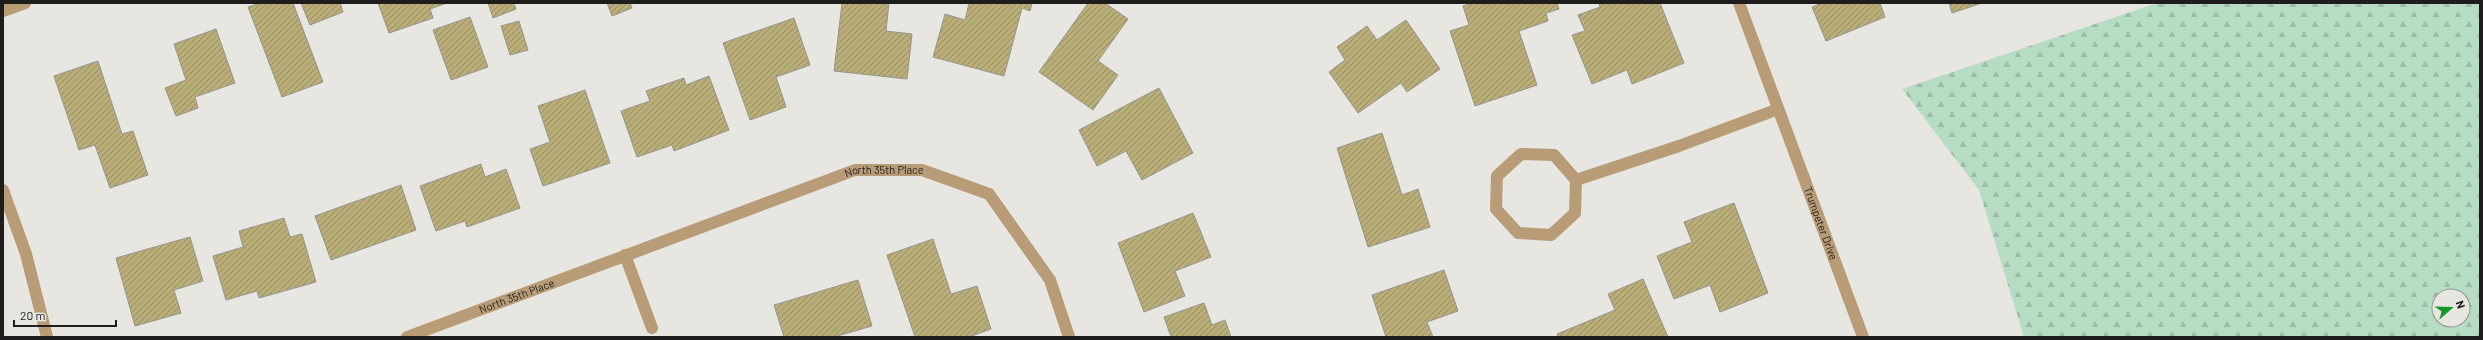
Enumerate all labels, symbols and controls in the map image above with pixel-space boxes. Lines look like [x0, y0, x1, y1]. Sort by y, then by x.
street label: North 35th Place [842, 163, 924, 179]
street label: Trumpeter Drive [1802, 185, 1841, 262]
street label: North 35th Place [477, 276, 556, 316]
north arrow [2431, 288, 2471, 328]
text: N [2454, 299, 2468, 310]
scale bar [14, 302, 116, 328]
text: 20 m [20, 308, 46, 322]

